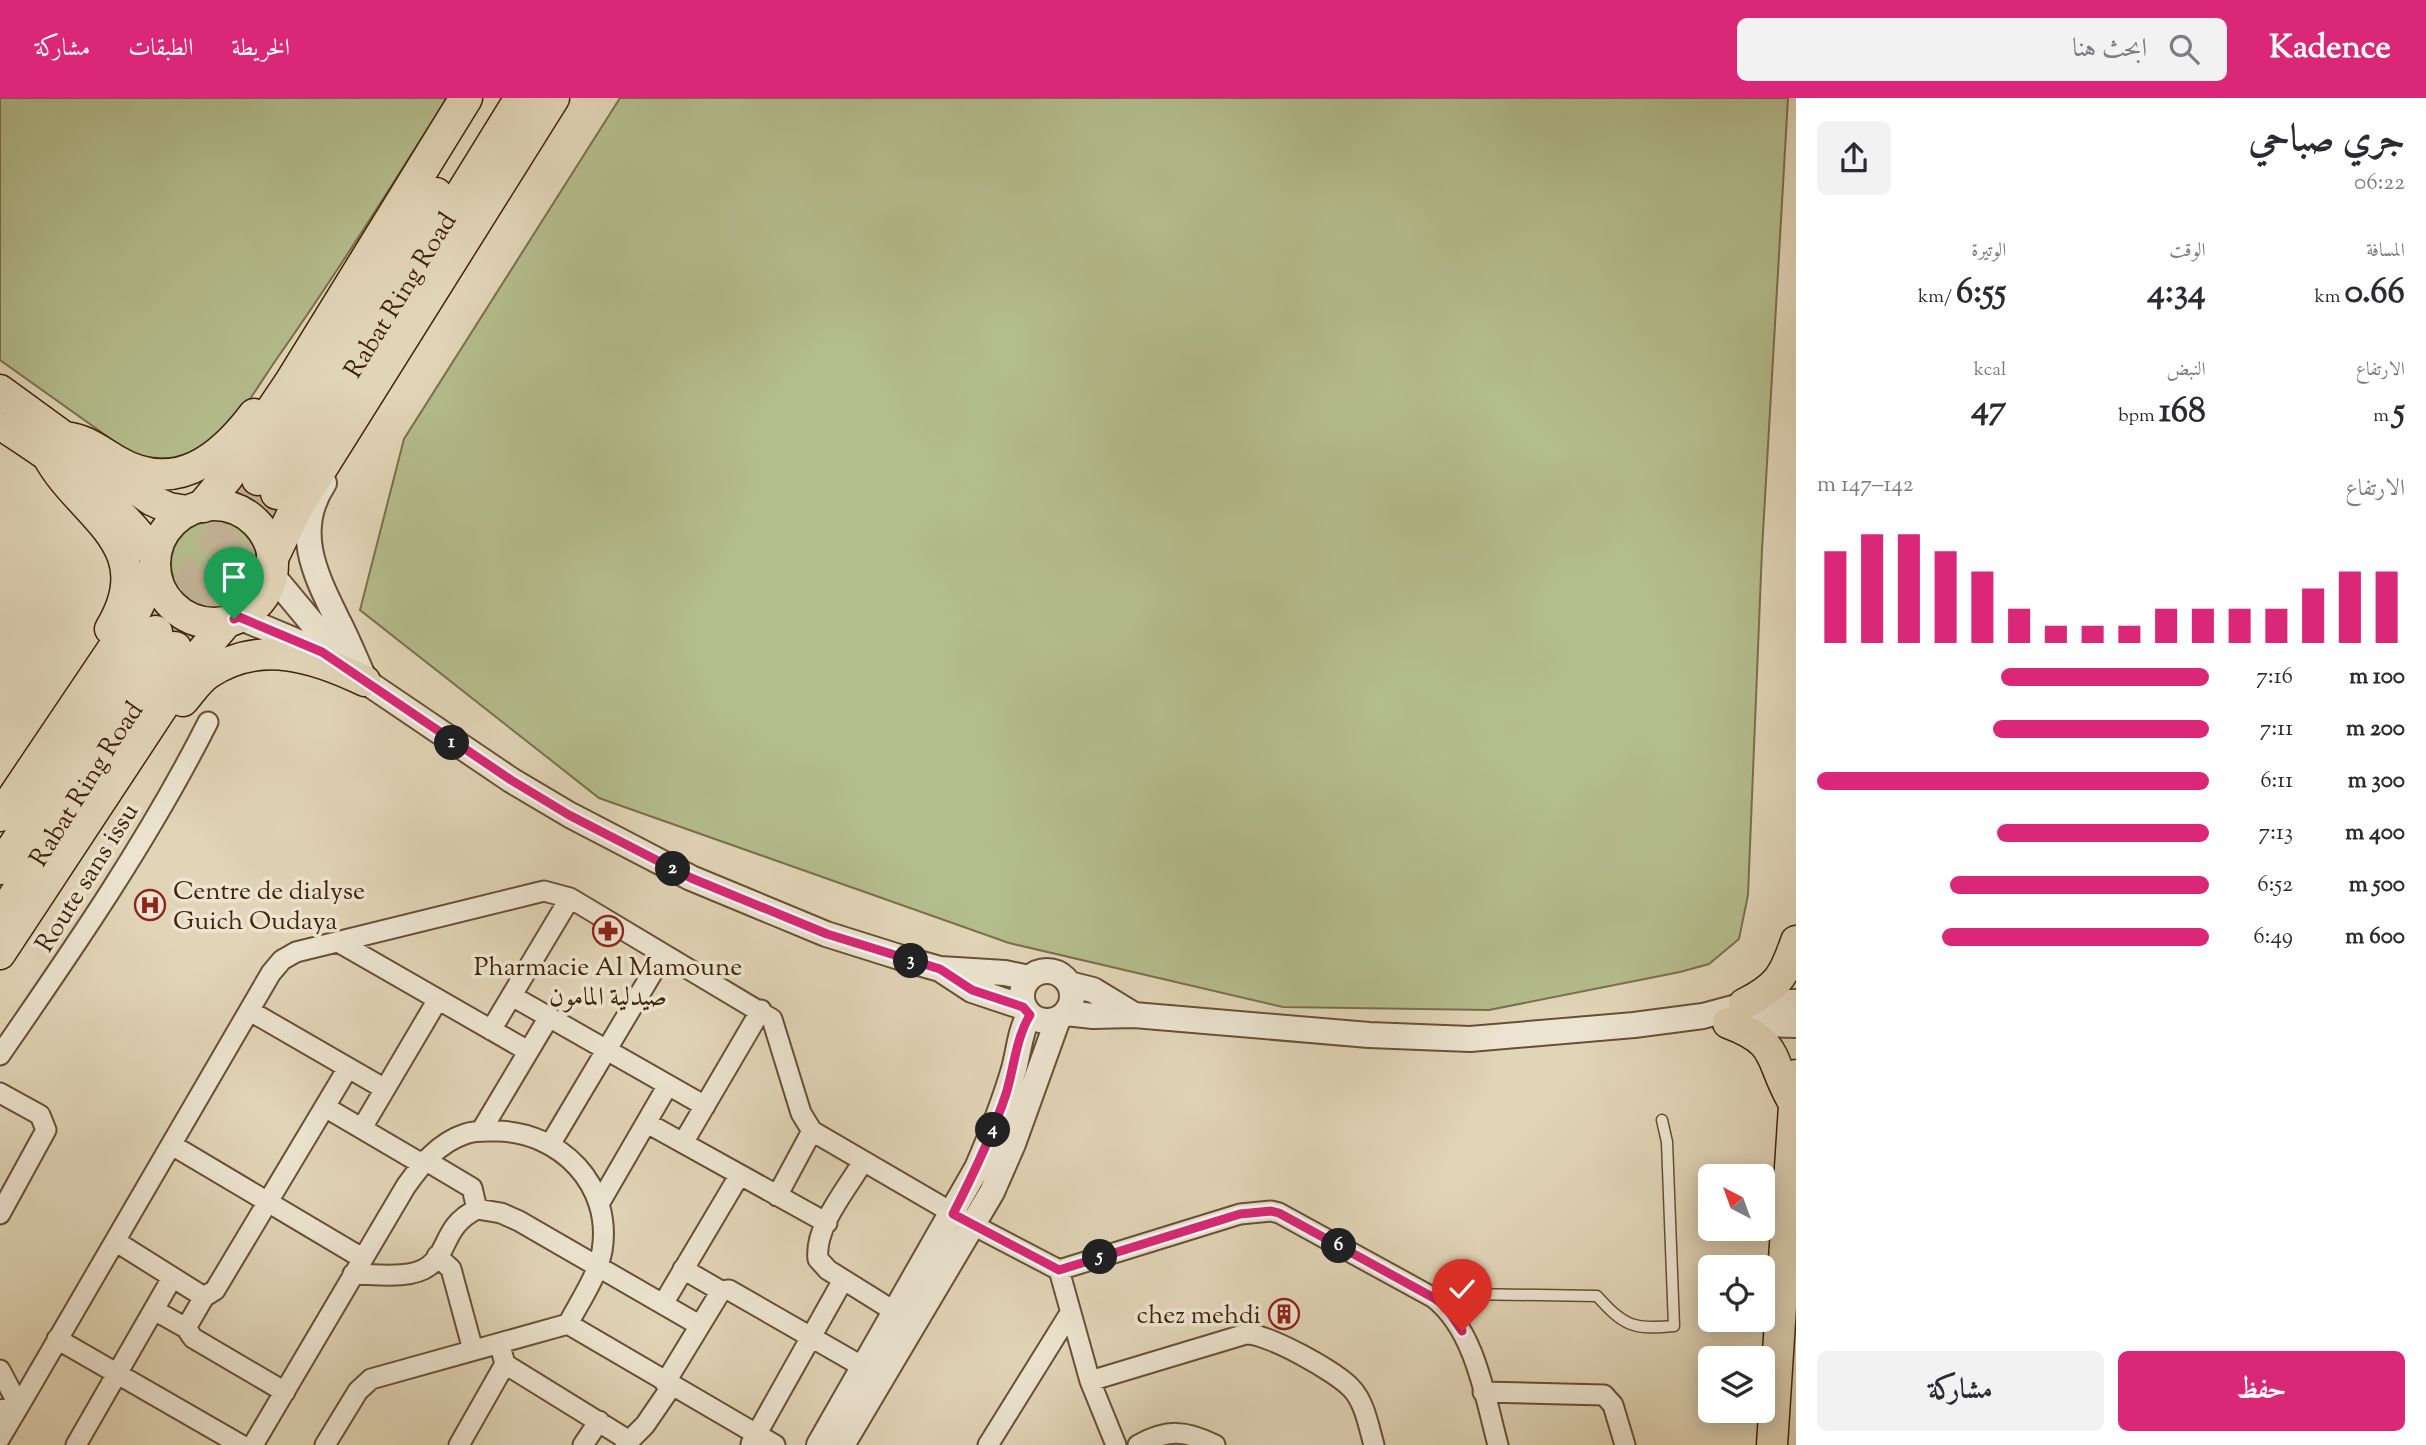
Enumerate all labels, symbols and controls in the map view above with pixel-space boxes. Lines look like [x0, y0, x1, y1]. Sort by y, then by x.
search box [1737, 18, 2227, 81]
text: Kadence [2269, 25, 2391, 73]
icon: search [2165, 30, 2203, 68]
text: ابحث هنا [2072, 31, 2147, 68]
text: مشاركة [35, 32, 90, 66]
text: الطبقات [128, 32, 194, 66]
text: الخريطة [232, 32, 290, 66]
text: جري صباحي [2249, 114, 2405, 168]
button: share [1817, 121, 1891, 195]
text: 06:22 [2354, 167, 2405, 200]
street label: Rabat Ring Road [336, 206, 467, 386]
text: الوتيرة [1971, 238, 2006, 265]
text: الوقت [2169, 238, 2206, 265]
text: المسافة [2366, 238, 2405, 265]
text: 6:55 [1956, 268, 2006, 319]
text: 4:34 [2147, 268, 2206, 319]
text: 0.66 [2345, 268, 2405, 319]
text: /km [1918, 284, 1956, 311]
text: km [2314, 284, 2345, 311]
text: kcal [1974, 357, 2006, 384]
text: النبض [2167, 357, 2206, 384]
text: الارتفاع [2356, 357, 2405, 384]
text: 47 [1971, 384, 2006, 435]
text: 168 [2159, 387, 2206, 438]
text: 5 [2393, 387, 2405, 438]
text: bpm [2118, 403, 2159, 430]
text: m [2373, 403, 2393, 430]
text: 142–147 m [1817, 469, 1914, 502]
text: الارتفاع [2345, 473, 2405, 506]
pin [204, 547, 264, 619]
icon: arrive [215, 558, 253, 596]
text: 7:16 [2256, 661, 2293, 694]
text: 100 m [2349, 661, 2405, 694]
street label: Rabat Ring Road [22, 695, 154, 875]
text: 7:11 [2260, 713, 2293, 746]
text: 200 m [2346, 713, 2405, 746]
pin: 1 [434, 726, 470, 760]
text: 1 [448, 729, 455, 756]
text: 6:11 [2260, 765, 2293, 798]
text: 300 m [2348, 765, 2405, 798]
street label: Route sans issu [27, 797, 149, 960]
text: 7:13 [2258, 817, 2293, 850]
text: 400 m [2345, 817, 2405, 850]
pin: 2 [656, 852, 690, 886]
text: 2 [668, 855, 677, 882]
text: 6:52 [2257, 869, 2293, 902]
text: 500 m [2349, 869, 2405, 902]
place label: Centre de dialyse Guich Oudaya [173, 874, 365, 941]
hospital icon: Centre de dialyse Guich Oudaya [133, 888, 167, 922]
pharmacy icon: Pharmacie Al Mamoune صيدلية المامون [591, 914, 625, 948]
text: 6:49 [2253, 921, 2293, 954]
text: 600 m [2345, 921, 2405, 954]
pin: 3 [894, 944, 928, 978]
text: 3 [907, 947, 914, 974]
place label: Pharmacie Al Mamoune صيدلية المامون [474, 950, 742, 1017]
pin: 4 [976, 1112, 1010, 1148]
text: 4 [988, 1116, 997, 1143]
north arrow [1698, 1164, 1774, 1241]
map controls [1698, 1164, 1775, 1423]
pin: 6 [1322, 1228, 1356, 1264]
text: 6 [1334, 1232, 1343, 1259]
pin: 5 [1082, 1240, 1118, 1274]
text: 5 [1096, 1243, 1103, 1270]
button: locate [1698, 1255, 1775, 1332]
pin [1432, 1259, 1492, 1331]
icon: check [1443, 1270, 1481, 1308]
building icon: chez mehdi [1267, 1297, 1301, 1331]
place label: chez mehdi [1137, 1298, 1261, 1335]
button: layers [1698, 1346, 1775, 1423]
button: مشاركة [1817, 1351, 2104, 1431]
button: حفظ [2118, 1351, 2405, 1431]

